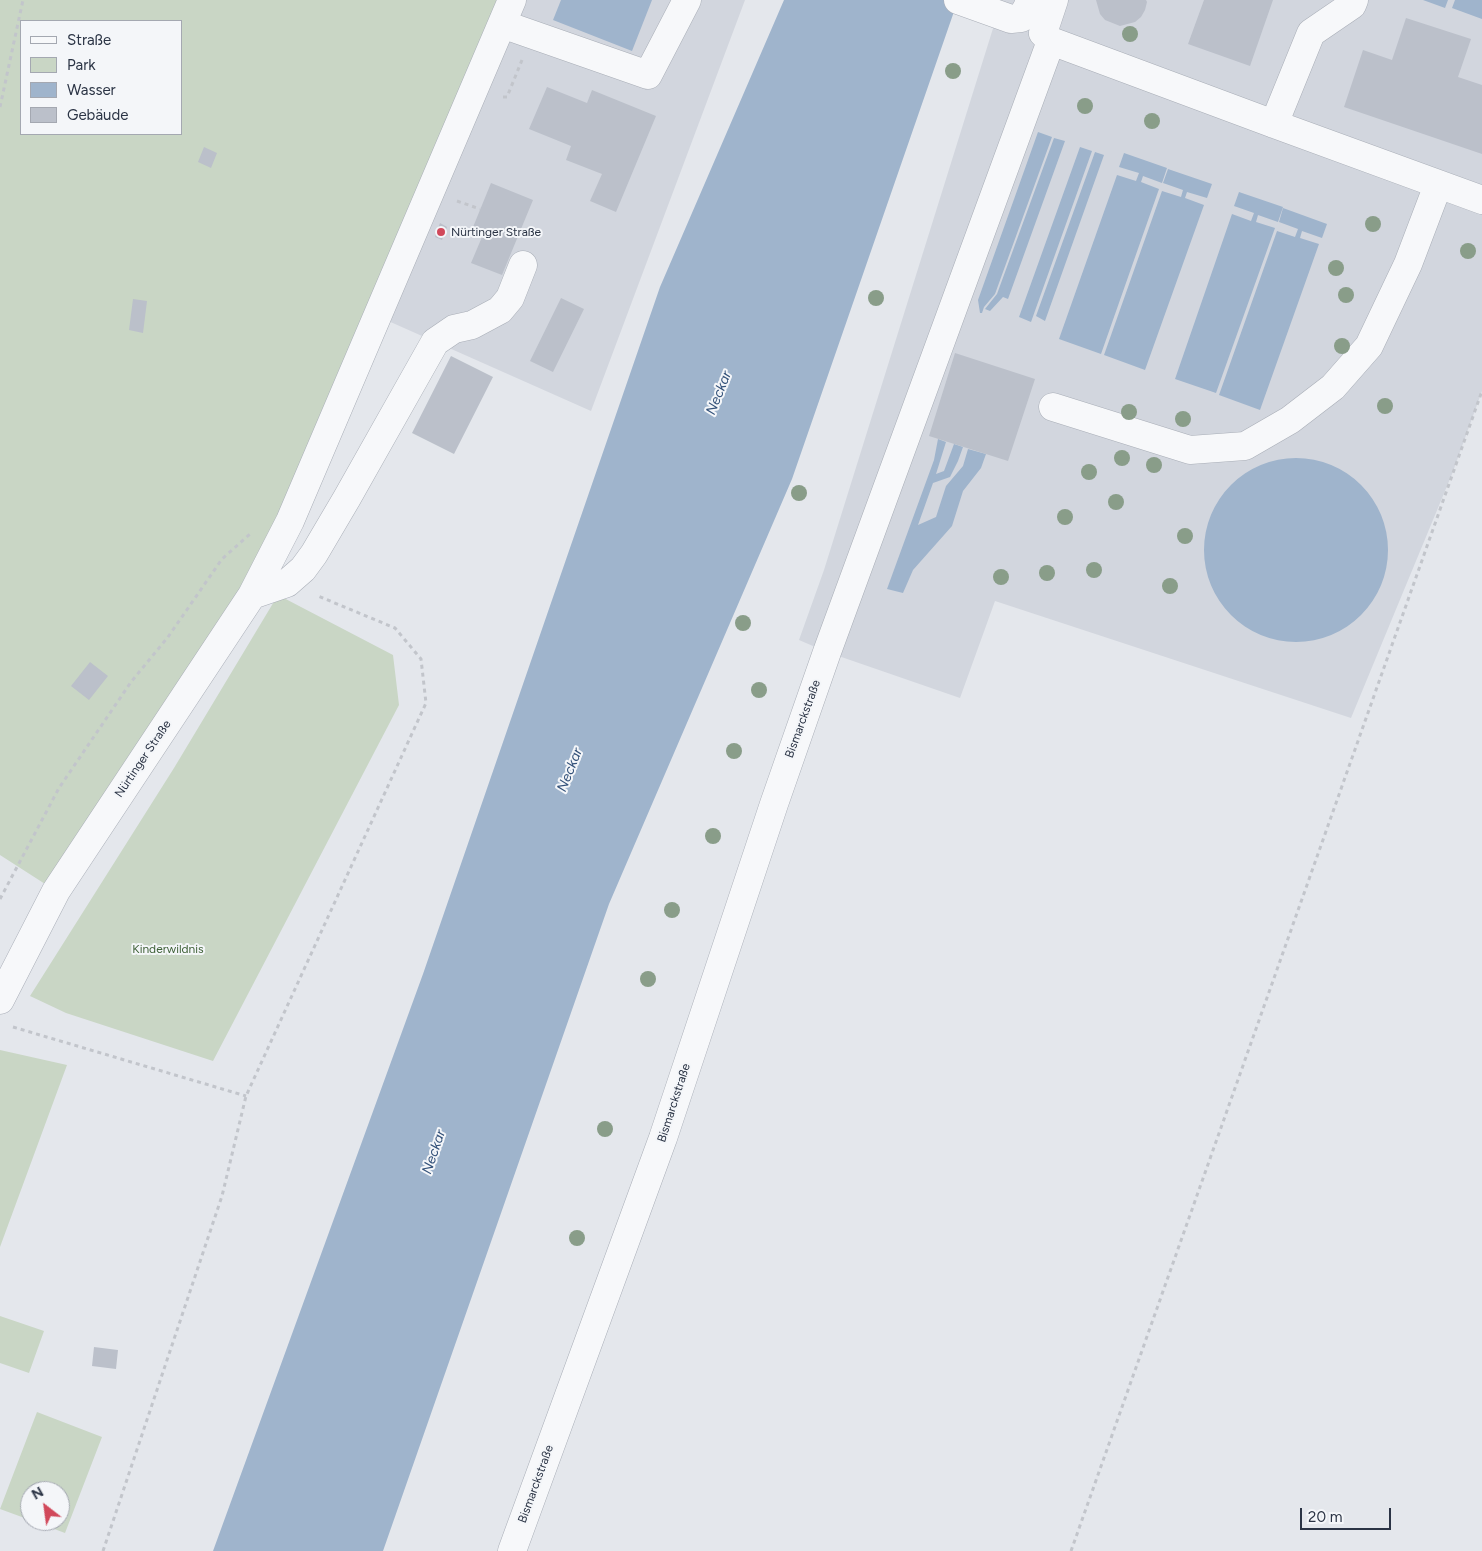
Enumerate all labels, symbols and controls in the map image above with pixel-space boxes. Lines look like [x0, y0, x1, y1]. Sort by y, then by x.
legend [20, 20, 182, 135]
text: Straße [67, 31, 111, 49]
text: Park [67, 56, 96, 74]
text: Wasser [67, 81, 116, 99]
text: Gebäude [67, 106, 128, 124]
place label: Nürtinger Straße [451, 225, 541, 239]
marker: Nürtinger Straße [435, 226, 447, 238]
water label: Neckar [703, 369, 735, 417]
street label: Bismarckstraße [782, 678, 824, 760]
street label: Nürtinger Straße [112, 718, 174, 800]
water label: Neckar [554, 746, 586, 794]
park label: Kinderwildnis [132, 942, 204, 956]
street label: Bismarckstraße [654, 1062, 694, 1144]
water label: Neckar [419, 1128, 449, 1176]
street label: Bismarckstraße [515, 1443, 557, 1525]
north arrow [20, 1481, 70, 1531]
text: N [29, 1483, 47, 1504]
scale bar [1302, 1498, 1393, 1530]
text: 20 m [1308, 1508, 1342, 1526]

